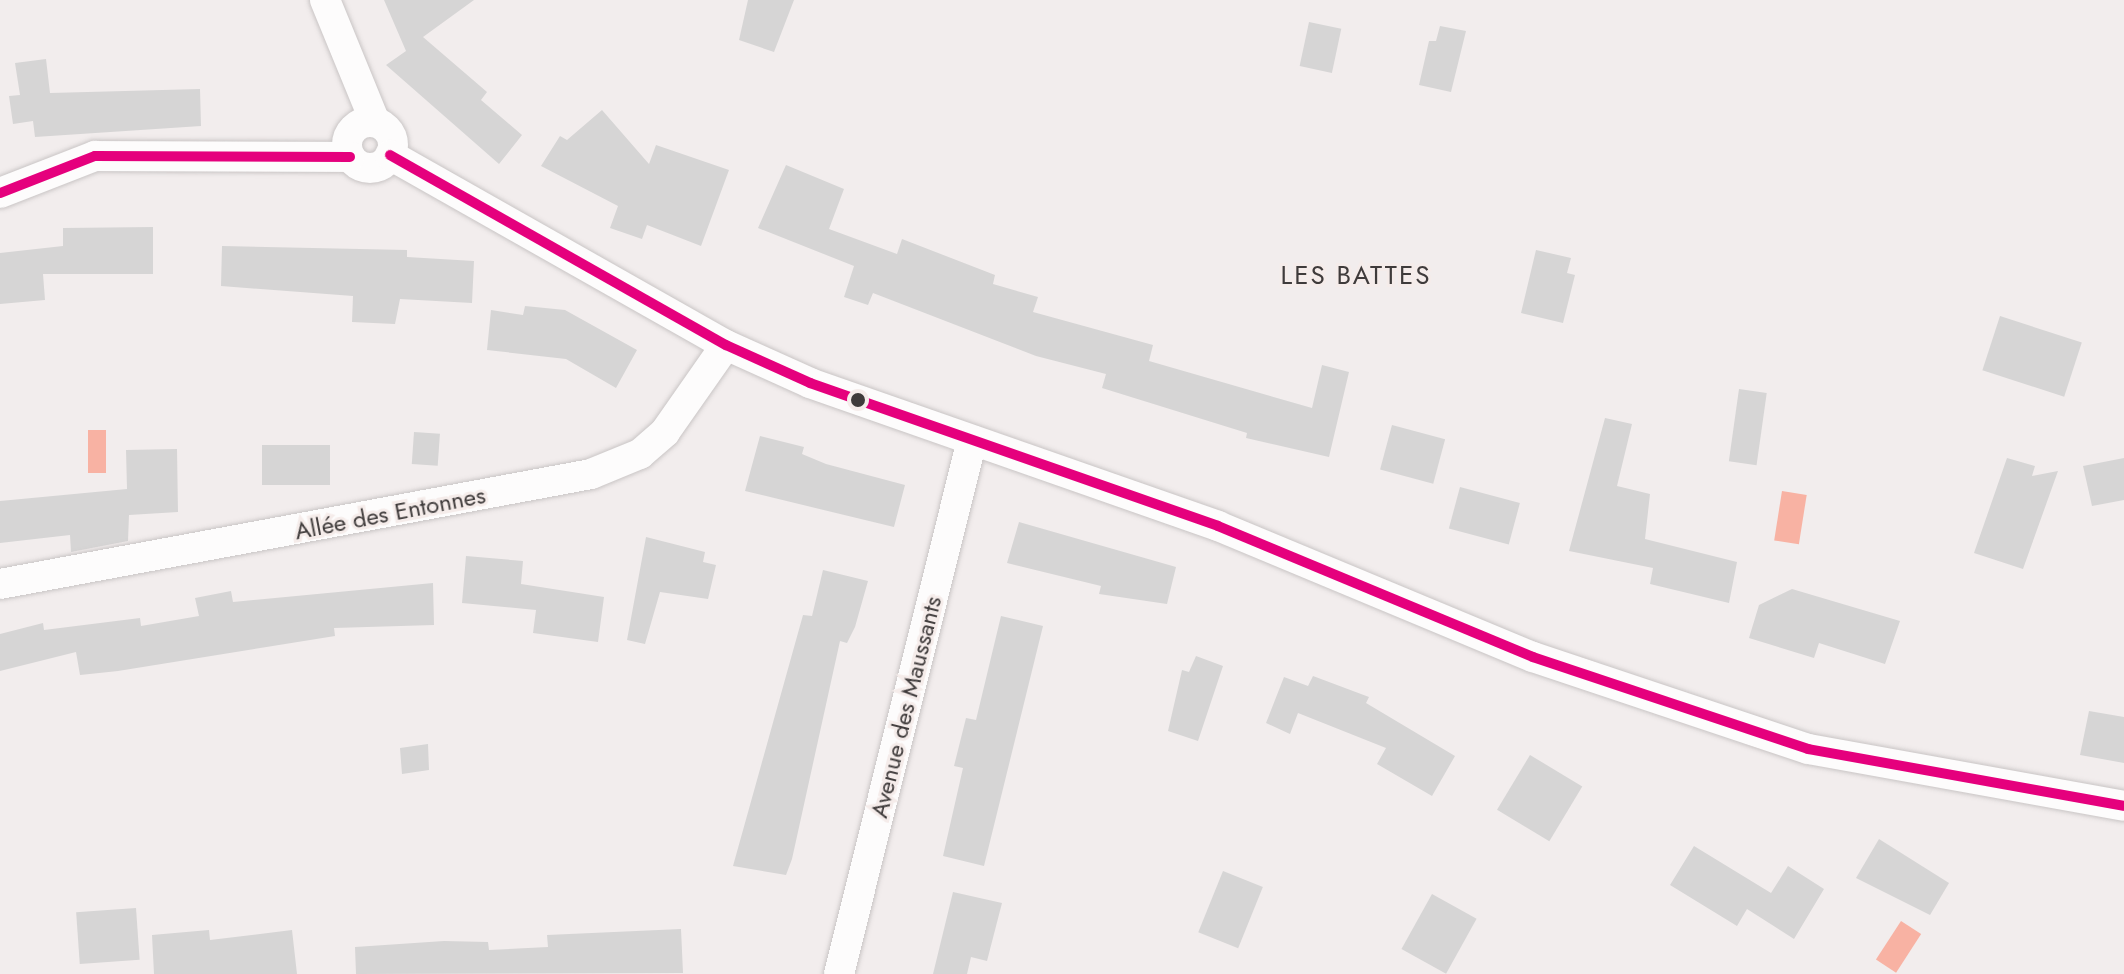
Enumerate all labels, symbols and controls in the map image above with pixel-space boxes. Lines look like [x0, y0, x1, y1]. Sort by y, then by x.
district label: LES BATTES [1280, 260, 1432, 292]
unlabelled marker [850, 392, 866, 408]
street label: Allée des Entonnes [292, 480, 488, 546]
street label: Avenue des Maussants [865, 593, 947, 821]

